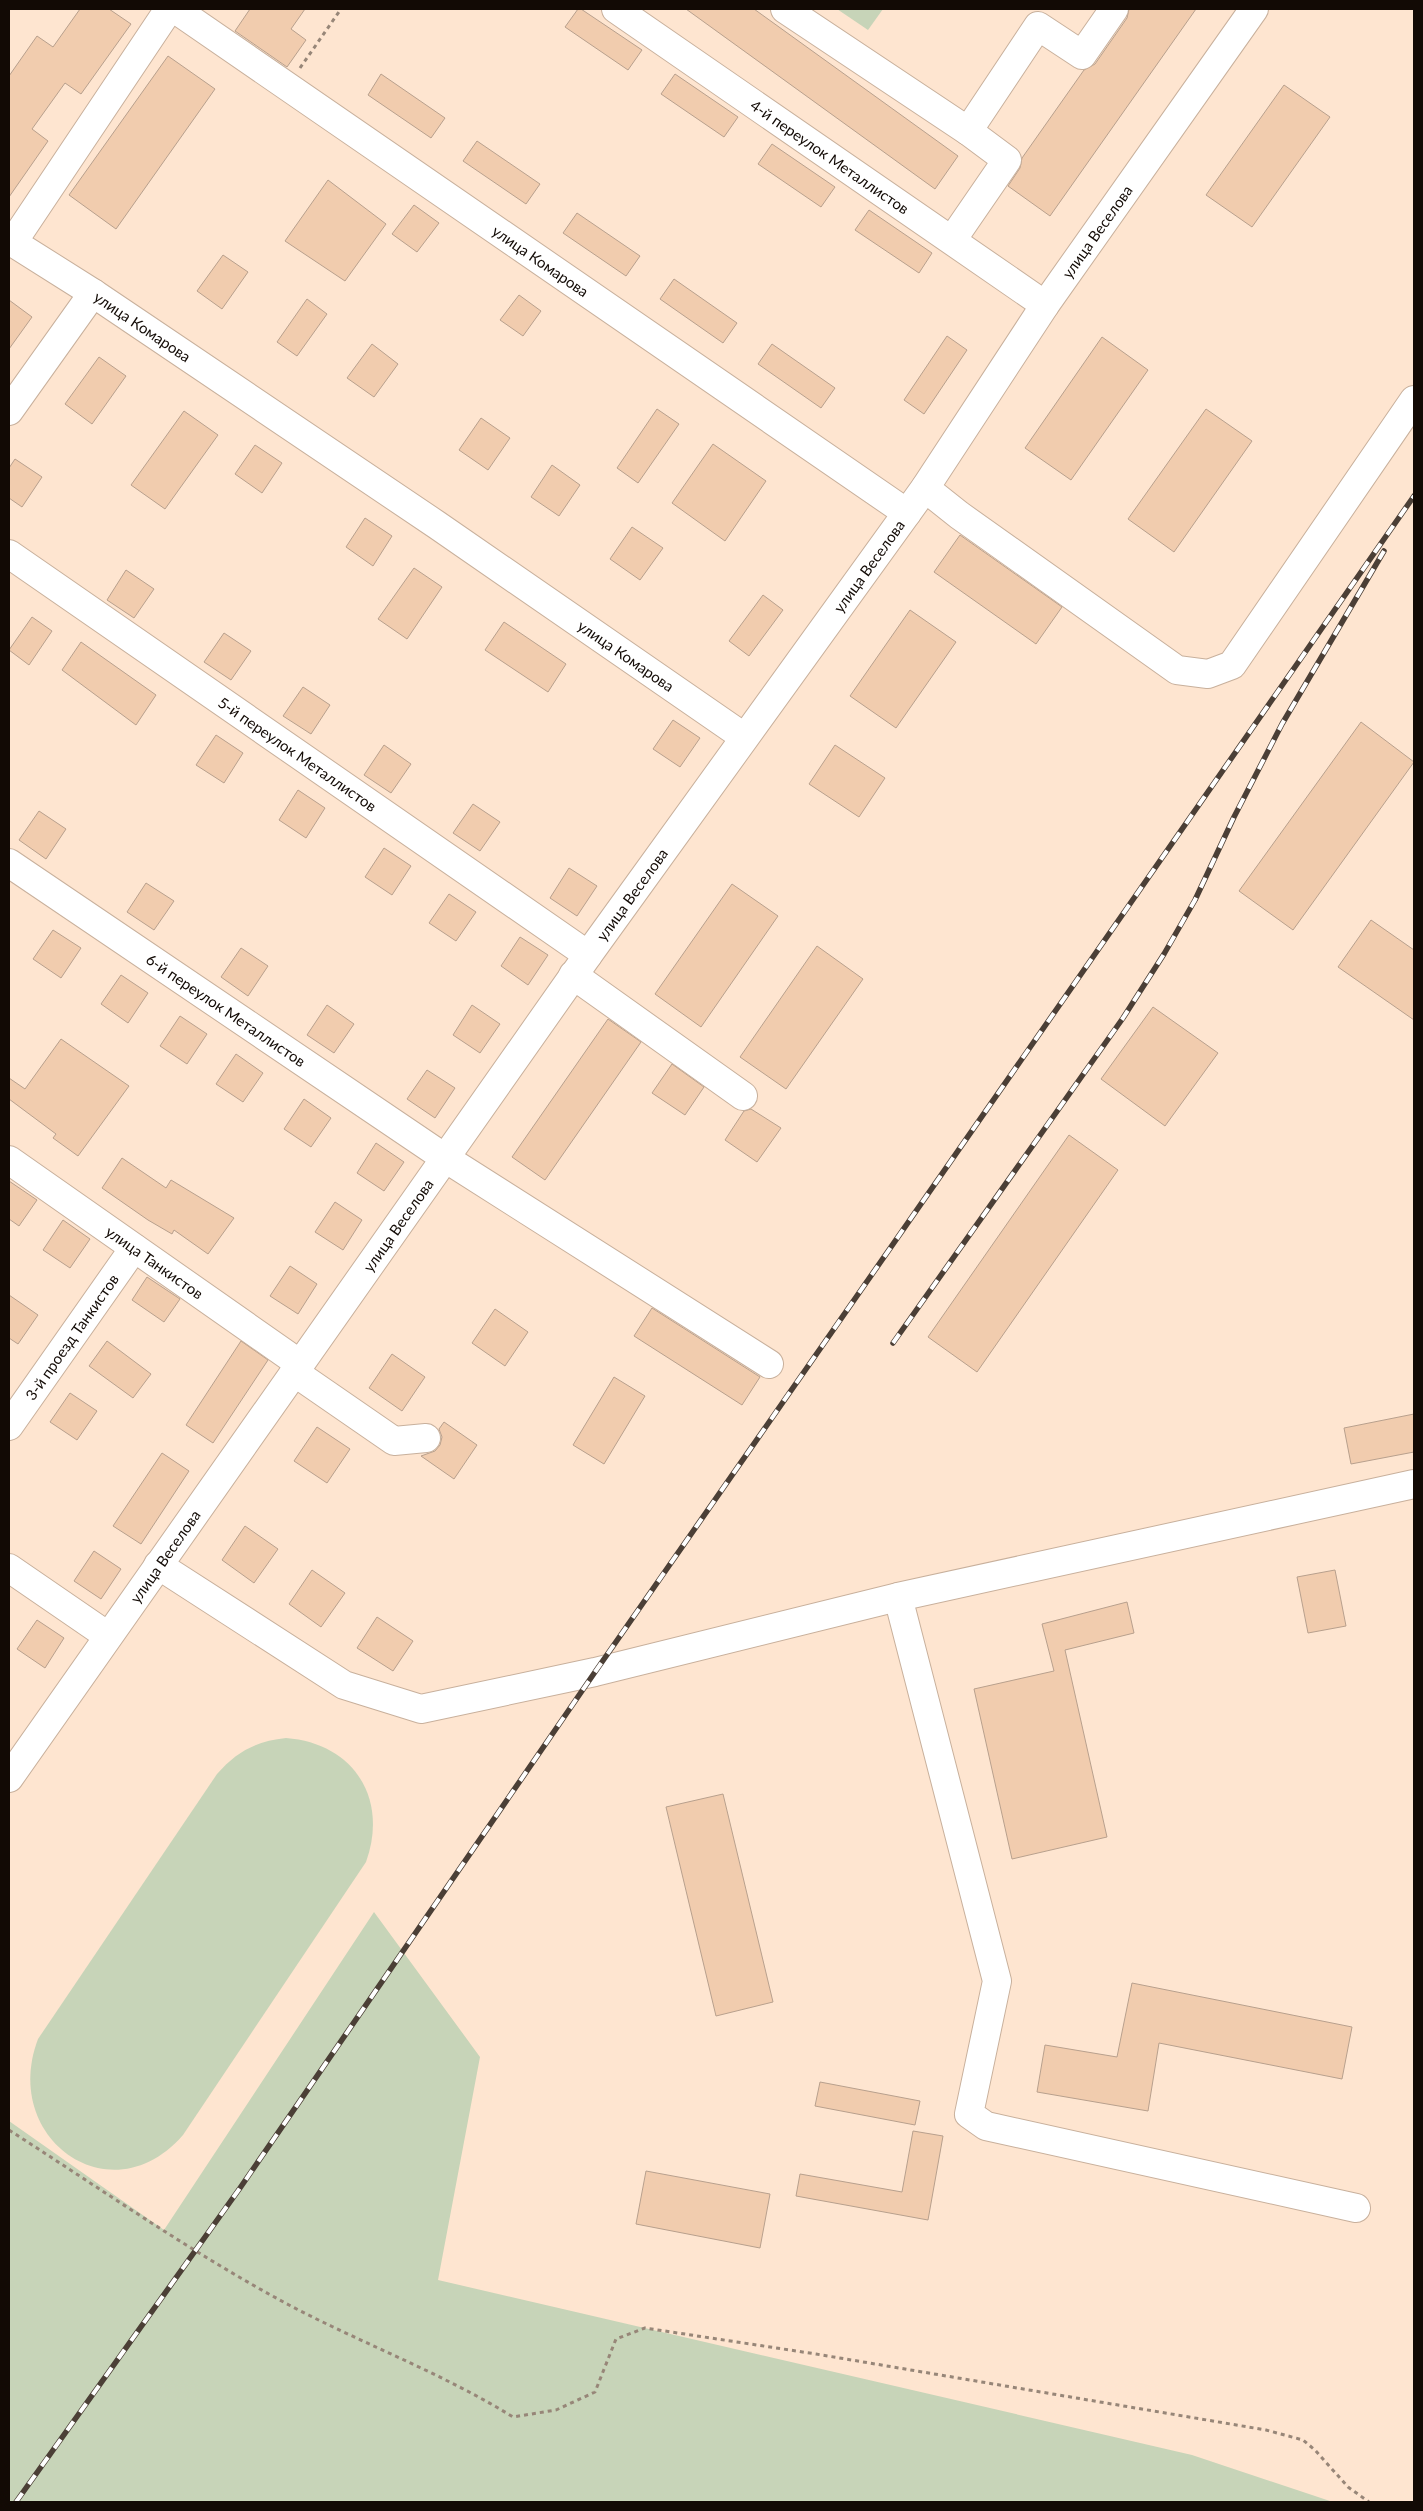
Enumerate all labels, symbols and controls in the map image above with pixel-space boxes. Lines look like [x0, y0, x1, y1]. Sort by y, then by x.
street label: 4-й переулок Металлистов [747, 96, 913, 218]
street label: улица Веселова [1058, 182, 1136, 281]
street label: улица Комарова [489, 221, 592, 300]
street label: улица Комарова [91, 287, 194, 365]
street label: улица Веселова [829, 516, 908, 616]
street label: улица Комарова [575, 616, 678, 695]
street label: 5-й переулок Металлистов [215, 693, 380, 815]
street label: улица Веселова [592, 845, 671, 944]
street label: 6-й переулок Металлистов [143, 950, 309, 1070]
street label: улица Веселова [359, 1175, 437, 1275]
street label: улица Танкистов [103, 1222, 207, 1302]
street label: 3-й проезд Танкистов [21, 1270, 122, 1403]
street label: улица Веселова [126, 1506, 204, 1606]

